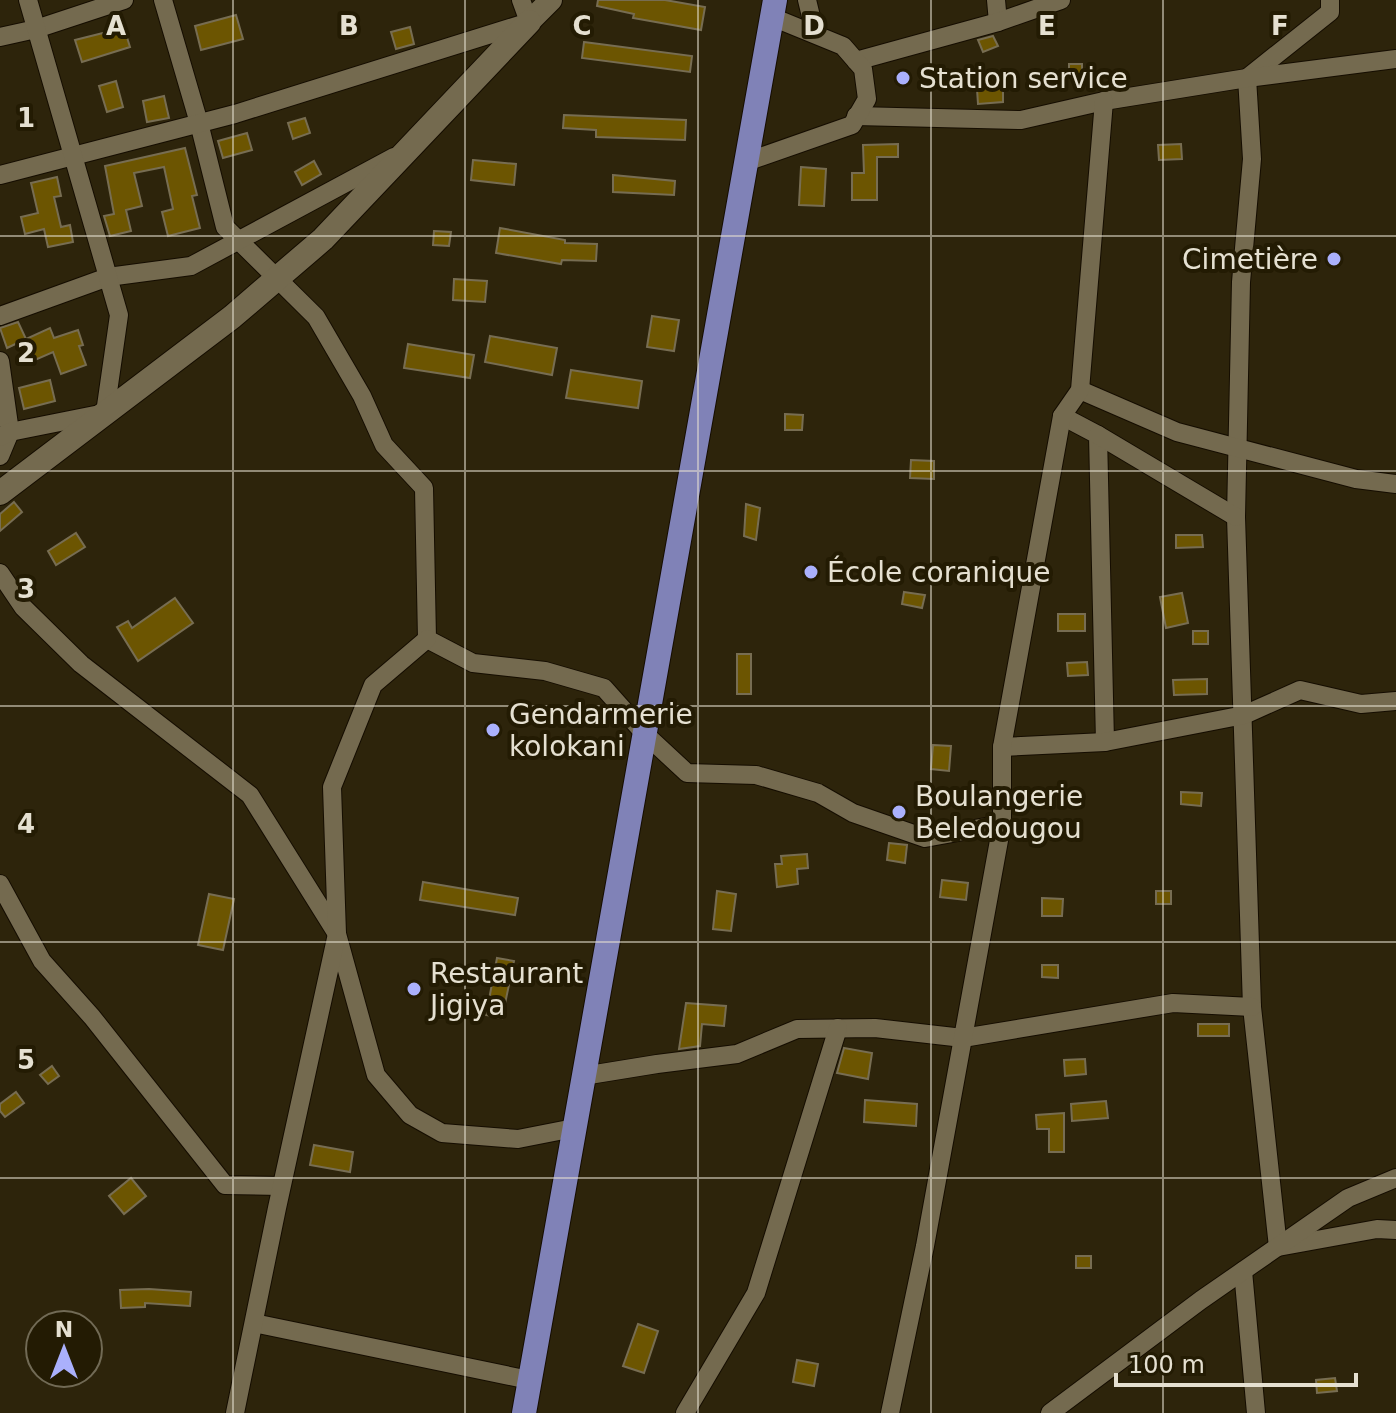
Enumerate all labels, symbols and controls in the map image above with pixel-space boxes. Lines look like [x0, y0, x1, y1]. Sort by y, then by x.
text: A [106, 11, 126, 41]
text: B [339, 11, 359, 41]
text: C [572, 11, 592, 41]
text: D [803, 11, 825, 41]
text: E [1038, 11, 1056, 41]
text: F [1271, 11, 1289, 41]
place label: Station service [919, 62, 1128, 95]
marker: Station service [894, 69, 912, 87]
text: 1 [17, 103, 35, 133]
place label: Cimetière [1182, 243, 1318, 276]
marker: Cimetière [1325, 250, 1343, 268]
text: 2 [17, 338, 35, 368]
place label: École coranique [827, 555, 1051, 589]
marker: École coranique [802, 563, 820, 581]
text: 3 [17, 574, 35, 604]
place label: Gendarmerie kolokani [509, 698, 693, 763]
marker: Gendarmerie kolokani [484, 721, 502, 739]
place label: Boulangerie Beledougou [915, 780, 1083, 845]
marker: Boulangerie Beledougou [890, 803, 908, 821]
text: 4 [17, 809, 35, 839]
place label: Restaurant Jigiya [428, 957, 583, 1022]
marker: Restaurant Jigiya [405, 980, 423, 998]
text: 5 [17, 1045, 35, 1075]
north arrow [24, 1309, 104, 1389]
text: N [55, 1317, 73, 1342]
scale bar [1116, 1337, 1356, 1387]
text: 100 m [1128, 1351, 1205, 1379]

